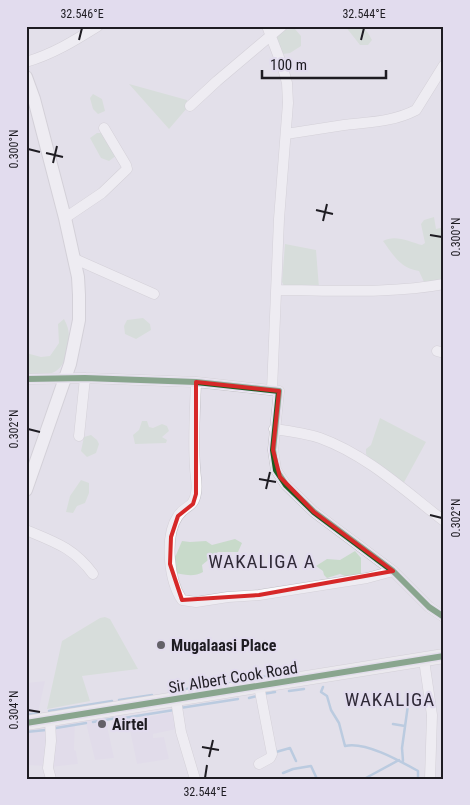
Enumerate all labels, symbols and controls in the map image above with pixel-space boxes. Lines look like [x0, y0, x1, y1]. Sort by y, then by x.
text: 32.546°E [60, 7, 104, 21]
text: 32.544°E [342, 7, 386, 21]
scale bar [262, 48, 386, 80]
text: 100 m [270, 56, 307, 74]
text: 0.300°N [7, 130, 21, 168]
text: 0.300°N [449, 218, 463, 256]
text: 0.302°N [7, 410, 21, 448]
text: 0.302°N [449, 499, 463, 537]
district label: WAKALIGA A [208, 550, 316, 573]
place label: Mugalaasi Place [171, 636, 277, 655]
marker: Mugalaasi Place [155, 639, 167, 651]
street label: Sir Albert Cook Road [167, 658, 299, 697]
district label: WAKALIGA [345, 688, 435, 711]
text: 0.304°N [7, 691, 21, 729]
place label: Airtel [112, 715, 148, 734]
marker: Airtel [96, 718, 108, 730]
text: 32.544°E [183, 785, 227, 799]

